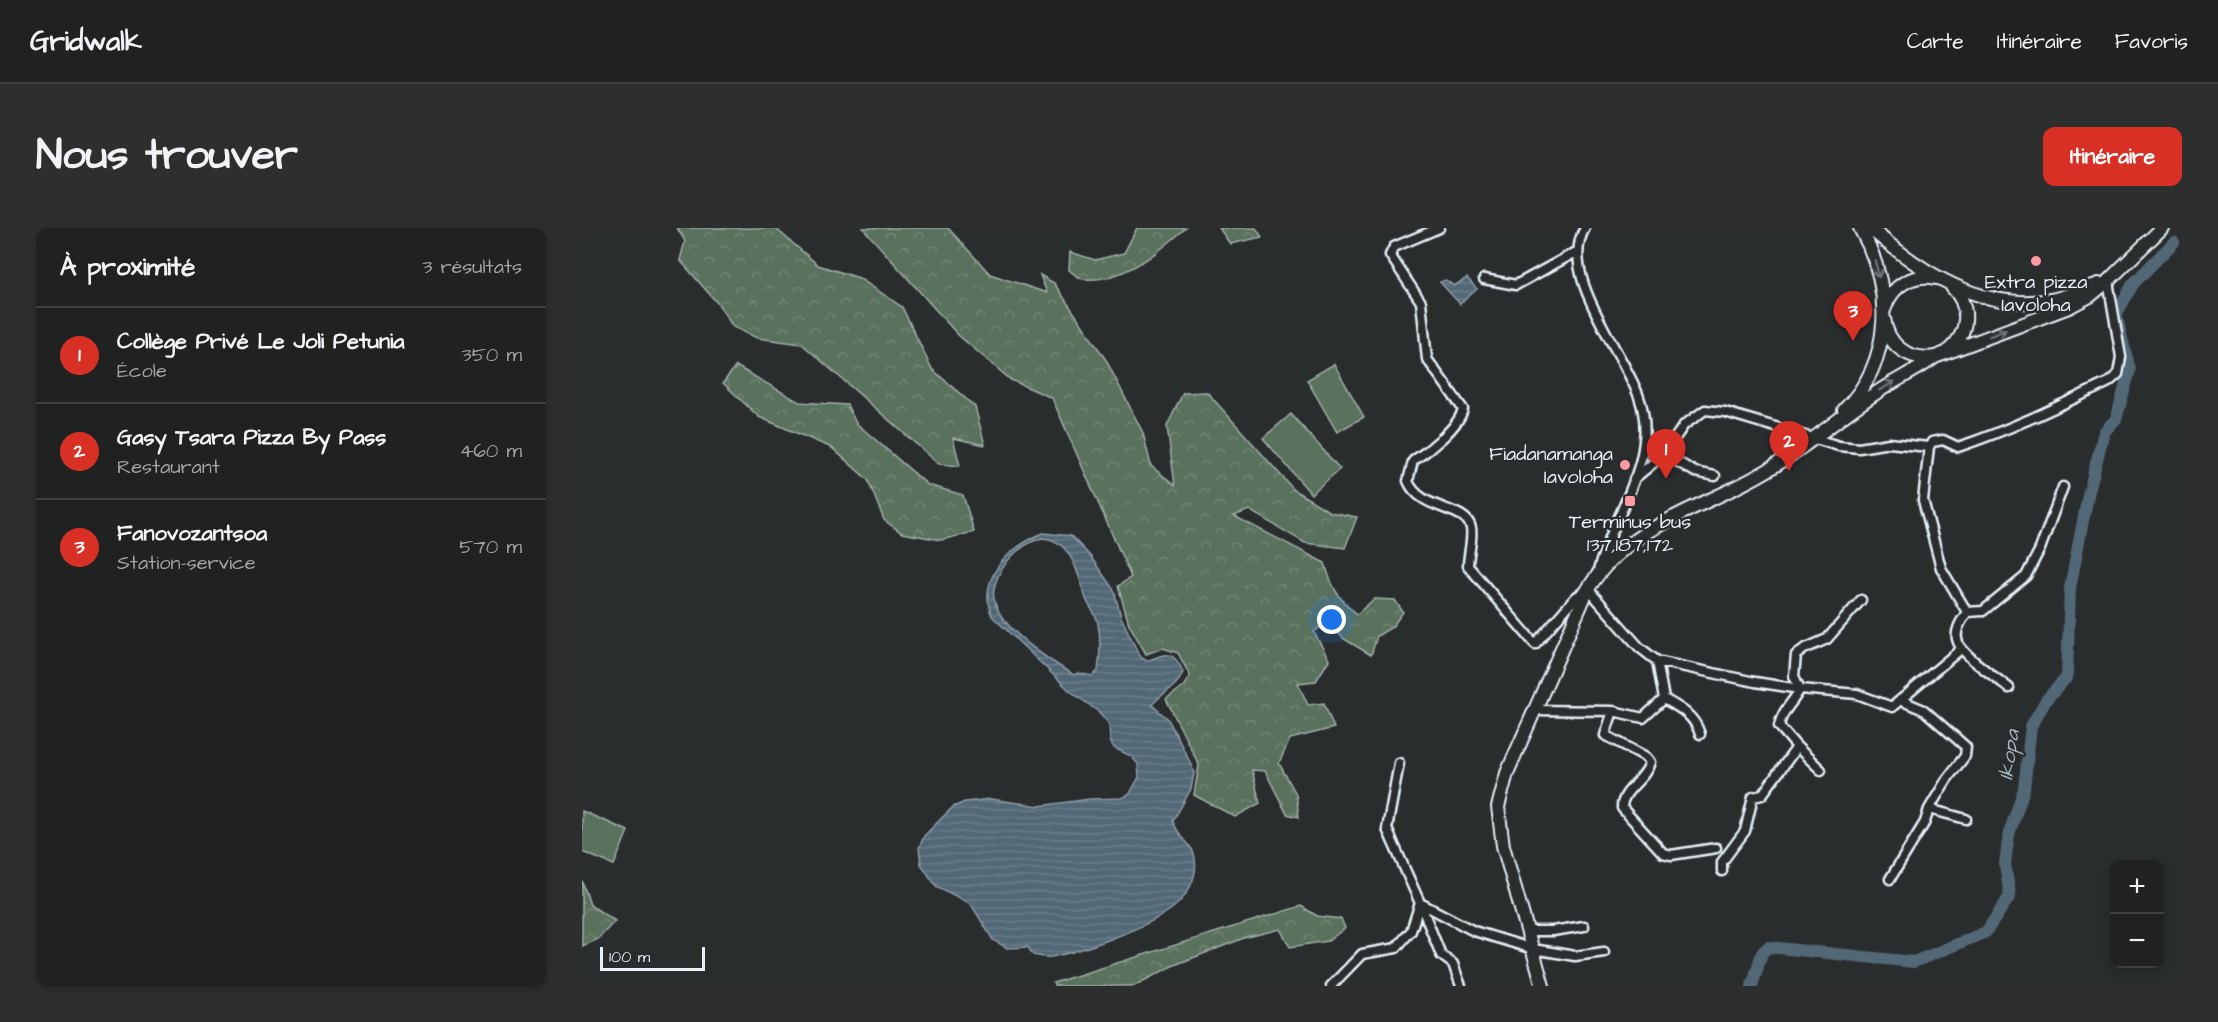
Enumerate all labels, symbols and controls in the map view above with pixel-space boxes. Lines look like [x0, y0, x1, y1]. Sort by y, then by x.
text: Gridwalk [30, 22, 142, 61]
text: Carte [1907, 27, 1964, 56]
text: Itinéraire [1997, 27, 2082, 56]
text: Favoris [2115, 27, 2188, 56]
text: Nous trouver [36, 127, 298, 185]
button: Itinéraire [2043, 127, 2182, 186]
text: À proximité [60, 249, 195, 285]
text: 3 résultats [422, 253, 522, 281]
marker: Extra pizza Iavoloha [2029, 254, 2043, 268]
one-way arrow [1871, 259, 1883, 278]
place label: Extra pizza Iavoloha [1985, 268, 2087, 319]
pin: 3 [1834, 291, 1872, 341]
text: Collège Privé Le Joli Petunia [117, 326, 405, 357]
one-way arrow [1989, 326, 2007, 337]
text: 1 [78, 341, 81, 369]
text: 350 m [461, 341, 522, 369]
text: École [117, 357, 167, 385]
one-way arrow [1878, 380, 1896, 391]
text: Gasy Tsara Pizza By Pass [117, 422, 386, 453]
pin: 2 [1770, 422, 1808, 471]
pin: 1 [1646, 430, 1686, 479]
text: 2 [74, 437, 85, 465]
text: 460 m [460, 437, 522, 465]
place label: Fiadanamanga Iavoloha [1489, 440, 1613, 491]
text: Restaurant [117, 453, 220, 481]
marker: Fiadanamanga Iavoloha [1618, 458, 1632, 472]
marker: Terminus bus 137,187,172 [1623, 494, 1637, 508]
place label: Terminus bus 137,187,172 [1569, 508, 1691, 559]
text: Fanovozantsoa [117, 518, 267, 549]
text: 3 [74, 533, 85, 561]
text: 570 m [459, 533, 522, 561]
text: Station-service [117, 549, 255, 577]
your location [1317, 605, 1346, 634]
water label: Ikopa [1991, 727, 2027, 782]
map controls [2110, 860, 2164, 968]
button: + [2110, 860, 2164, 914]
button: − [2110, 914, 2164, 968]
scale bar [600, 944, 705, 972]
text: 100 m [609, 946, 650, 968]

